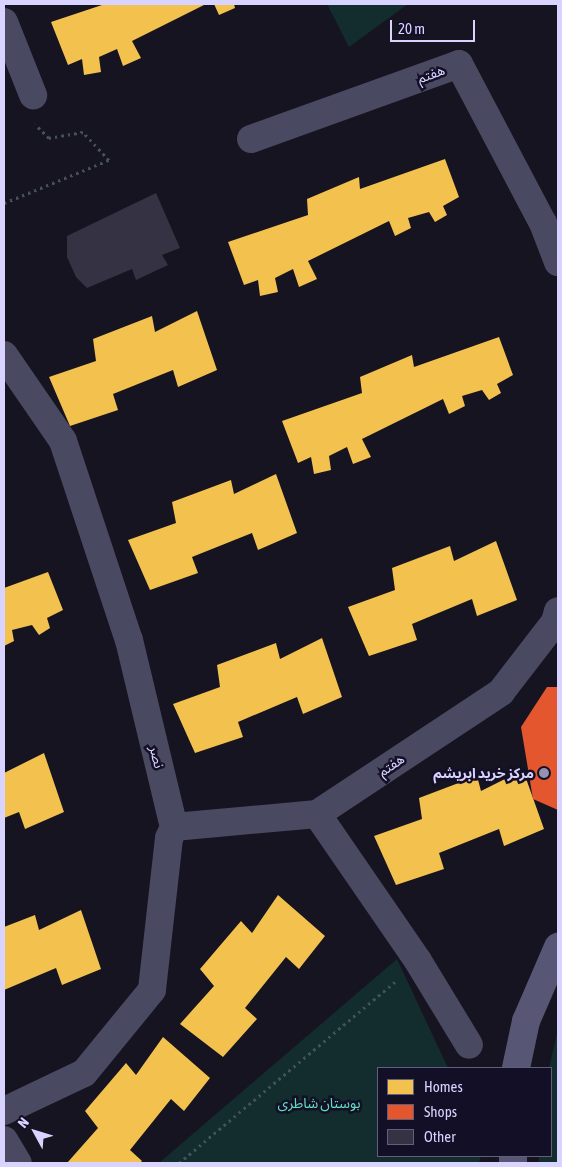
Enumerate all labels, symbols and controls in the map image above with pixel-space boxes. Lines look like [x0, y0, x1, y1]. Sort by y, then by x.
scale bar [392, 10, 477, 42]
text: 20 m [398, 20, 425, 37]
street label: هفتم [415, 61, 447, 87]
street label: نصر [146, 744, 168, 770]
street label: هفتم [375, 750, 407, 780]
place label: مرکز خرید ابریشم [433, 765, 534, 781]
marker: مرکز خرید ابریشم [538, 767, 550, 779]
legend [377, 1067, 552, 1157]
text: Homes [424, 1078, 463, 1095]
park label: بوستان شاطری [278, 1095, 360, 1111]
text: Shops [424, 1103, 457, 1120]
north arrow [10, 1107, 60, 1157]
text: N [15, 1114, 32, 1131]
text: Other [424, 1128, 456, 1145]

